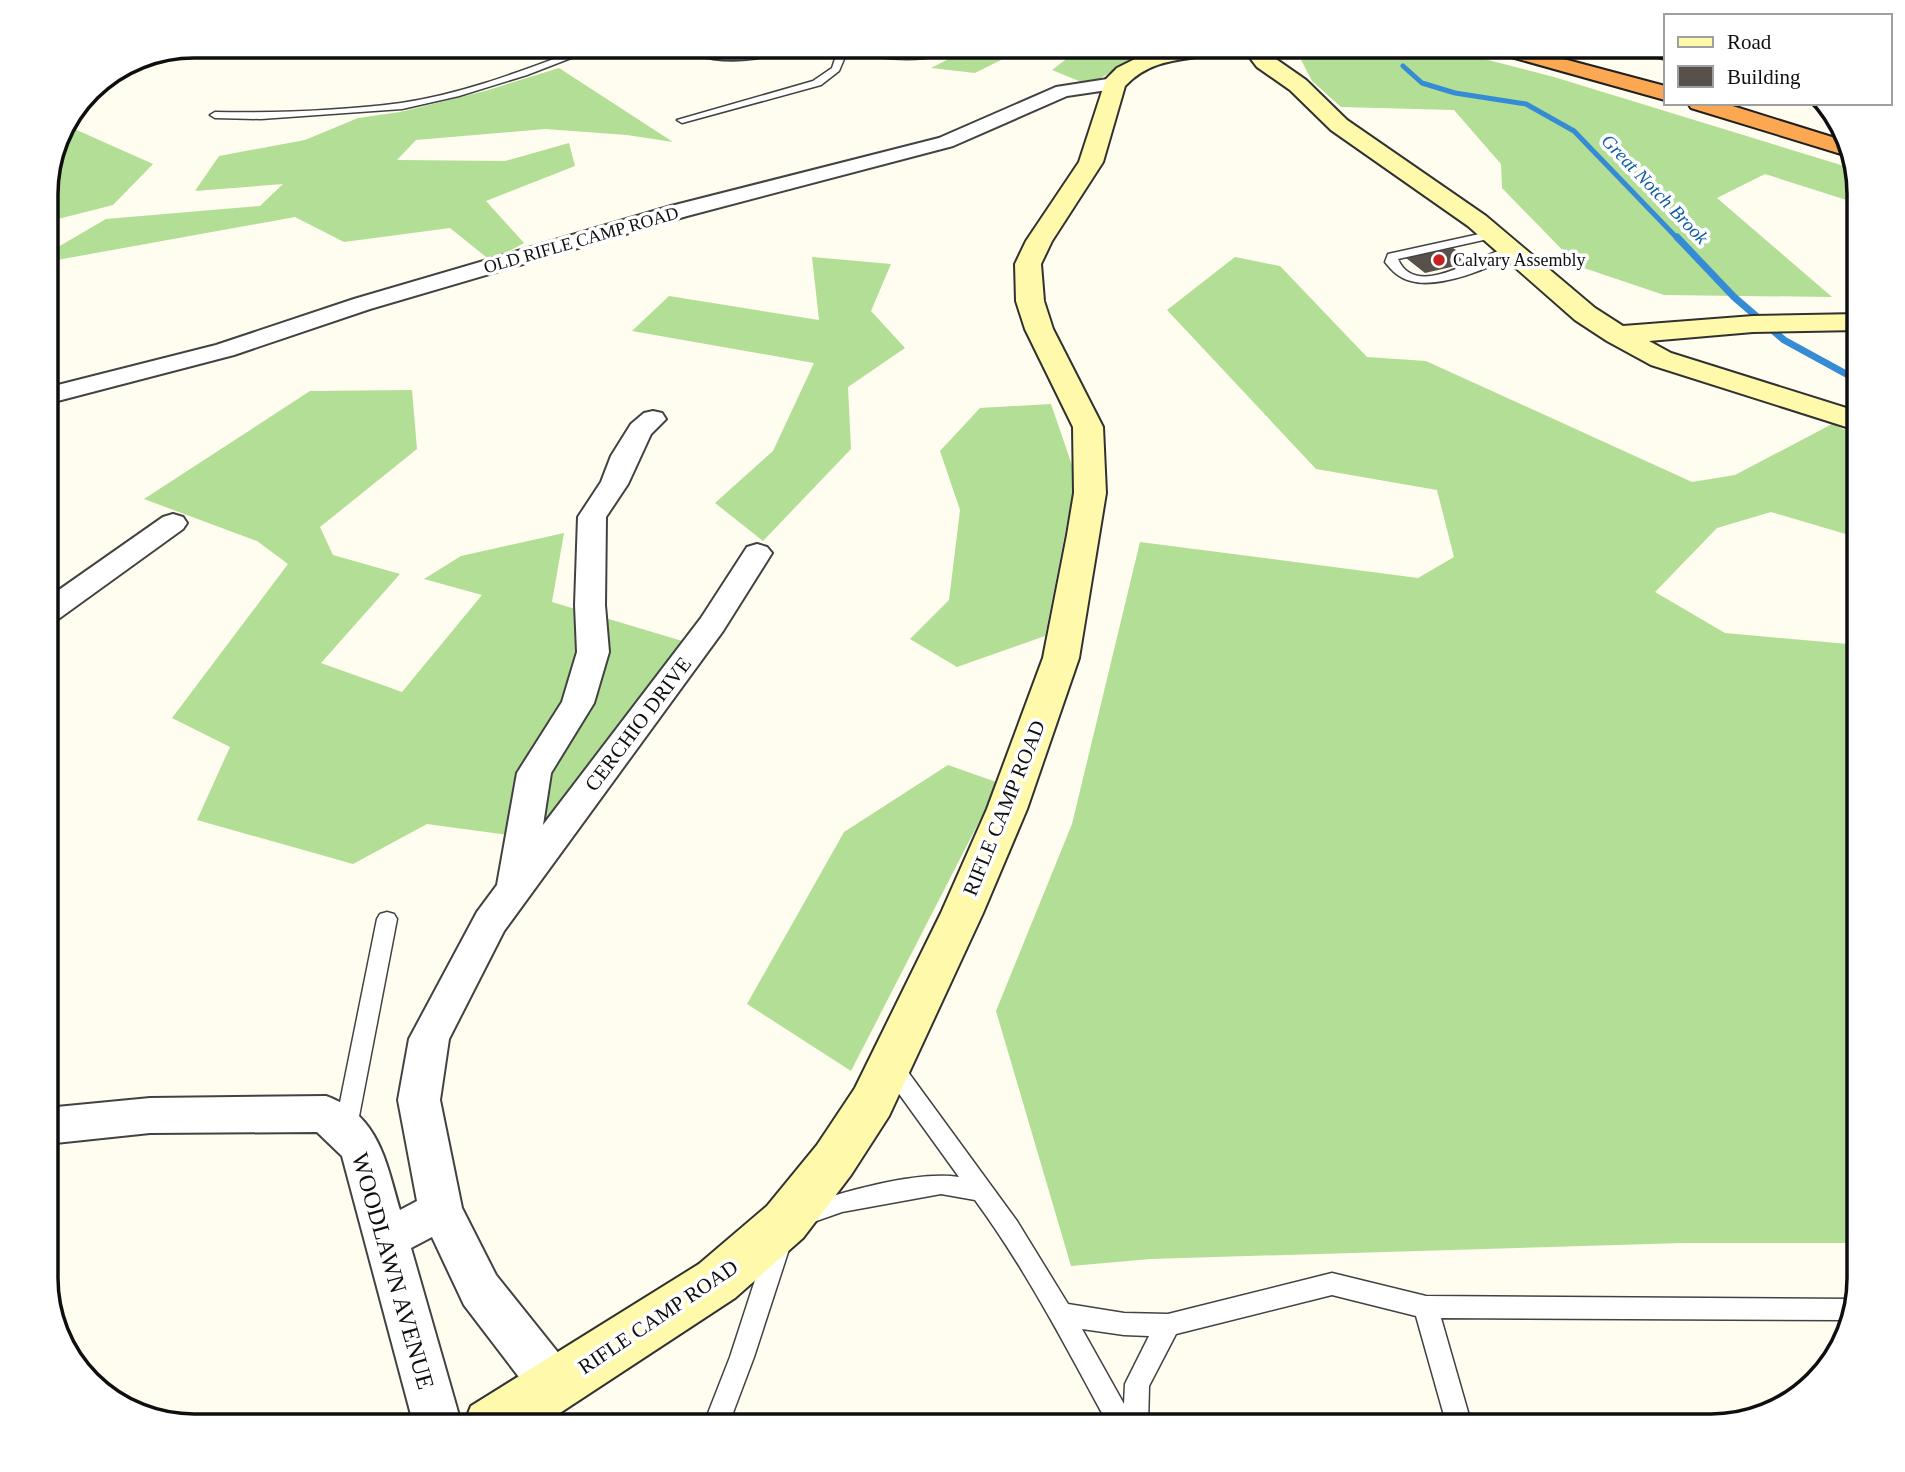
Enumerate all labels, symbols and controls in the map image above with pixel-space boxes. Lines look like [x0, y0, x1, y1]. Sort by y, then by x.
legend [1664, 14, 1891, 105]
text: Road [1727, 30, 1772, 54]
text: Building [1727, 65, 1801, 89]
water label: Great Notch Brook [1597, 130, 1713, 249]
street label: OLD RIFLE CAMP ROAD [481, 203, 681, 277]
place label: Calvary Assembly [1453, 250, 1586, 270]
marker: Calvary Assembly [1431, 252, 1447, 268]
street label: CERCHIO DRIVE [580, 652, 696, 796]
street label: RIFLE CAMP ROAD [958, 717, 1050, 899]
street label: WOODLAWN AVENUE [347, 1150, 439, 1392]
street label: RIFLE CAMP ROAD [574, 1255, 742, 1379]

